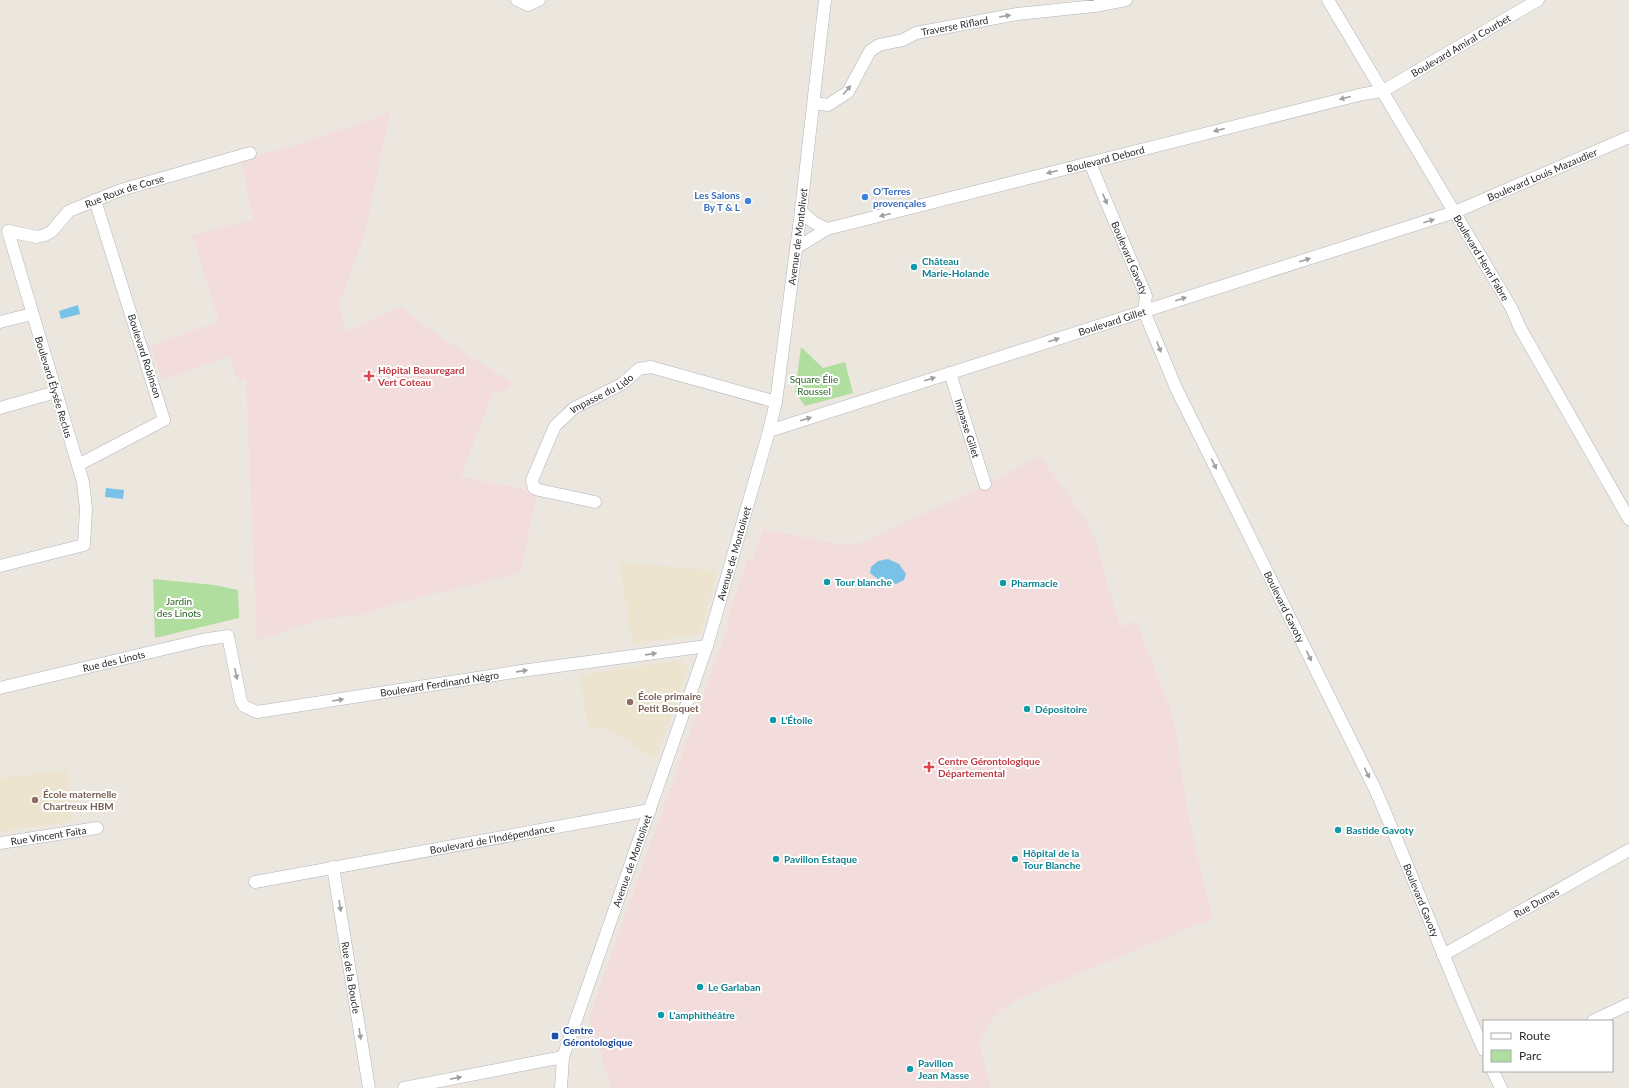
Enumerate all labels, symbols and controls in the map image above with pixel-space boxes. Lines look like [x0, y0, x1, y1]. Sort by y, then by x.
street label: Boulevard Amiral Courbet [1409, 11, 1513, 79]
one-way arrow [999, 13, 1011, 19]
street label: Traverse Riflard [920, 14, 989, 38]
one-way arrow [843, 85, 852, 95]
one-way arrow [1339, 96, 1351, 102]
one-way arrow [1213, 128, 1225, 134]
street label: Boulevard Debord [1065, 143, 1146, 174]
street label: Boulevard Louis Mazaudier [1485, 145, 1599, 203]
one-way arrow [1046, 170, 1058, 176]
street label: Rue Roux de Corse [83, 172, 166, 210]
place label: O’Terres provençales [873, 185, 927, 209]
street label: Avenue de Montolivet [785, 187, 810, 286]
place label: Les Salons By T & L [694, 189, 741, 213]
marker: O’Terres provençales [860, 192, 870, 202]
one-way arrow [1103, 193, 1109, 205]
marker: Les Salons By T & L [743, 196, 753, 206]
one-way arrow [879, 213, 892, 219]
street label: Boulevard Henri Fabre [1451, 213, 1512, 303]
one-way arrow [1424, 217, 1436, 223]
street label: Boulevard Gavoty [1109, 219, 1151, 297]
place label: Château Marie-Holande [922, 255, 990, 279]
one-way arrow [1300, 257, 1312, 263]
marker: Château Marie-Holande [909, 262, 919, 272]
one-way arrow [1176, 296, 1188, 302]
street label: Boulevard Gillet [1077, 305, 1148, 338]
street label: Boulevard Robinson [126, 313, 164, 399]
street label: Boulevard Élysée Reclus [33, 335, 75, 439]
one-way arrow [1048, 336, 1060, 342]
one-way arrow [1156, 341, 1162, 352]
place label: Hôpital Beauregard Vert Coteau [377, 364, 465, 388]
marker: Hôpital Beauregard Vert Coteau [363, 370, 375, 382]
street label: Impasse du Lido [567, 371, 636, 415]
park label: Square Élie Roussel [790, 373, 838, 397]
one-way arrow [925, 376, 937, 382]
street label: Impasse Gillet [952, 397, 983, 460]
one-way arrow [801, 416, 813, 422]
one-way arrow [1211, 459, 1217, 470]
street label: Avenue de Montolivet [714, 505, 753, 602]
street label: Boulevard Gavoty [1262, 569, 1308, 645]
place label: Tour blanche [835, 576, 892, 588]
marker: Tour blanche [822, 577, 832, 587]
place label: Pharmacie [1011, 577, 1058, 589]
marker: Pharmacie [998, 578, 1008, 588]
park label: Jardin des Linots [157, 595, 201, 619]
street label: Rue des Linots [81, 648, 146, 674]
one-way arrow [645, 650, 657, 657]
one-way arrow [1306, 650, 1312, 662]
one-way arrow [233, 668, 239, 680]
street label: Boulevard Ferdinand Négro [379, 668, 500, 699]
one-way arrow [516, 668, 528, 674]
place label: École primaire Petit Bosquet [638, 690, 702, 714]
one-way arrow [332, 697, 344, 703]
marker: École primaire Petit Bosquet [625, 697, 635, 707]
place label: Dépositoire [1035, 703, 1088, 715]
marker: Dépositoire [1022, 704, 1032, 714]
place label: L'Étoile [781, 714, 813, 726]
marker: L'Étoile [768, 715, 778, 725]
place label: Centre Gérontologique Départemental [938, 755, 1041, 779]
marker: Centre Gérontologique Départemental [923, 761, 935, 773]
one-way arrow [1364, 767, 1370, 778]
place label: École maternelle Chartreux HBM [43, 788, 117, 812]
marker: École maternelle Chartreux HBM [30, 795, 40, 805]
street label: Avenue de Montolivet [610, 812, 654, 909]
street label: Boulevard de l'Indépendance [429, 822, 555, 856]
street label: Rue Vincent Faita [10, 824, 87, 847]
place label: Bastide Gavoty [1346, 824, 1415, 836]
marker: Bastide Gavoty [1333, 825, 1343, 835]
place label: Hôpital de la Tour Blanche [1023, 847, 1081, 871]
place label: Pavillon Estaque [784, 853, 858, 865]
marker: Pavillon Estaque [771, 854, 781, 864]
marker: Hôpital de la Tour Blanche [1010, 854, 1020, 864]
street label: Boulevard Gavoty [1401, 862, 1442, 940]
street label: Rue Dumas [1511, 885, 1561, 920]
one-way arrow [337, 900, 343, 912]
street label: Rue de la Boucle [339, 941, 363, 1015]
place label: Le Garlaban [708, 981, 761, 993]
marker: Le Garlaban [695, 982, 705, 992]
place label: L'amphithéâtre [669, 1009, 735, 1021]
marker: L'amphithéâtre [656, 1010, 666, 1020]
legend [1483, 1020, 1613, 1072]
place label: Centre Gérontologique [563, 1024, 633, 1048]
one-way arrow [357, 1028, 363, 1040]
text: Route [1519, 1028, 1550, 1043]
marker: Centre Gérontologique [550, 1031, 560, 1041]
text: Parc [1519, 1048, 1542, 1063]
place label: Pavillon Jean Masse [918, 1057, 970, 1081]
marker: Pavillon Jean Masse [905, 1064, 915, 1074]
one-way arrow [449, 1075, 462, 1081]

